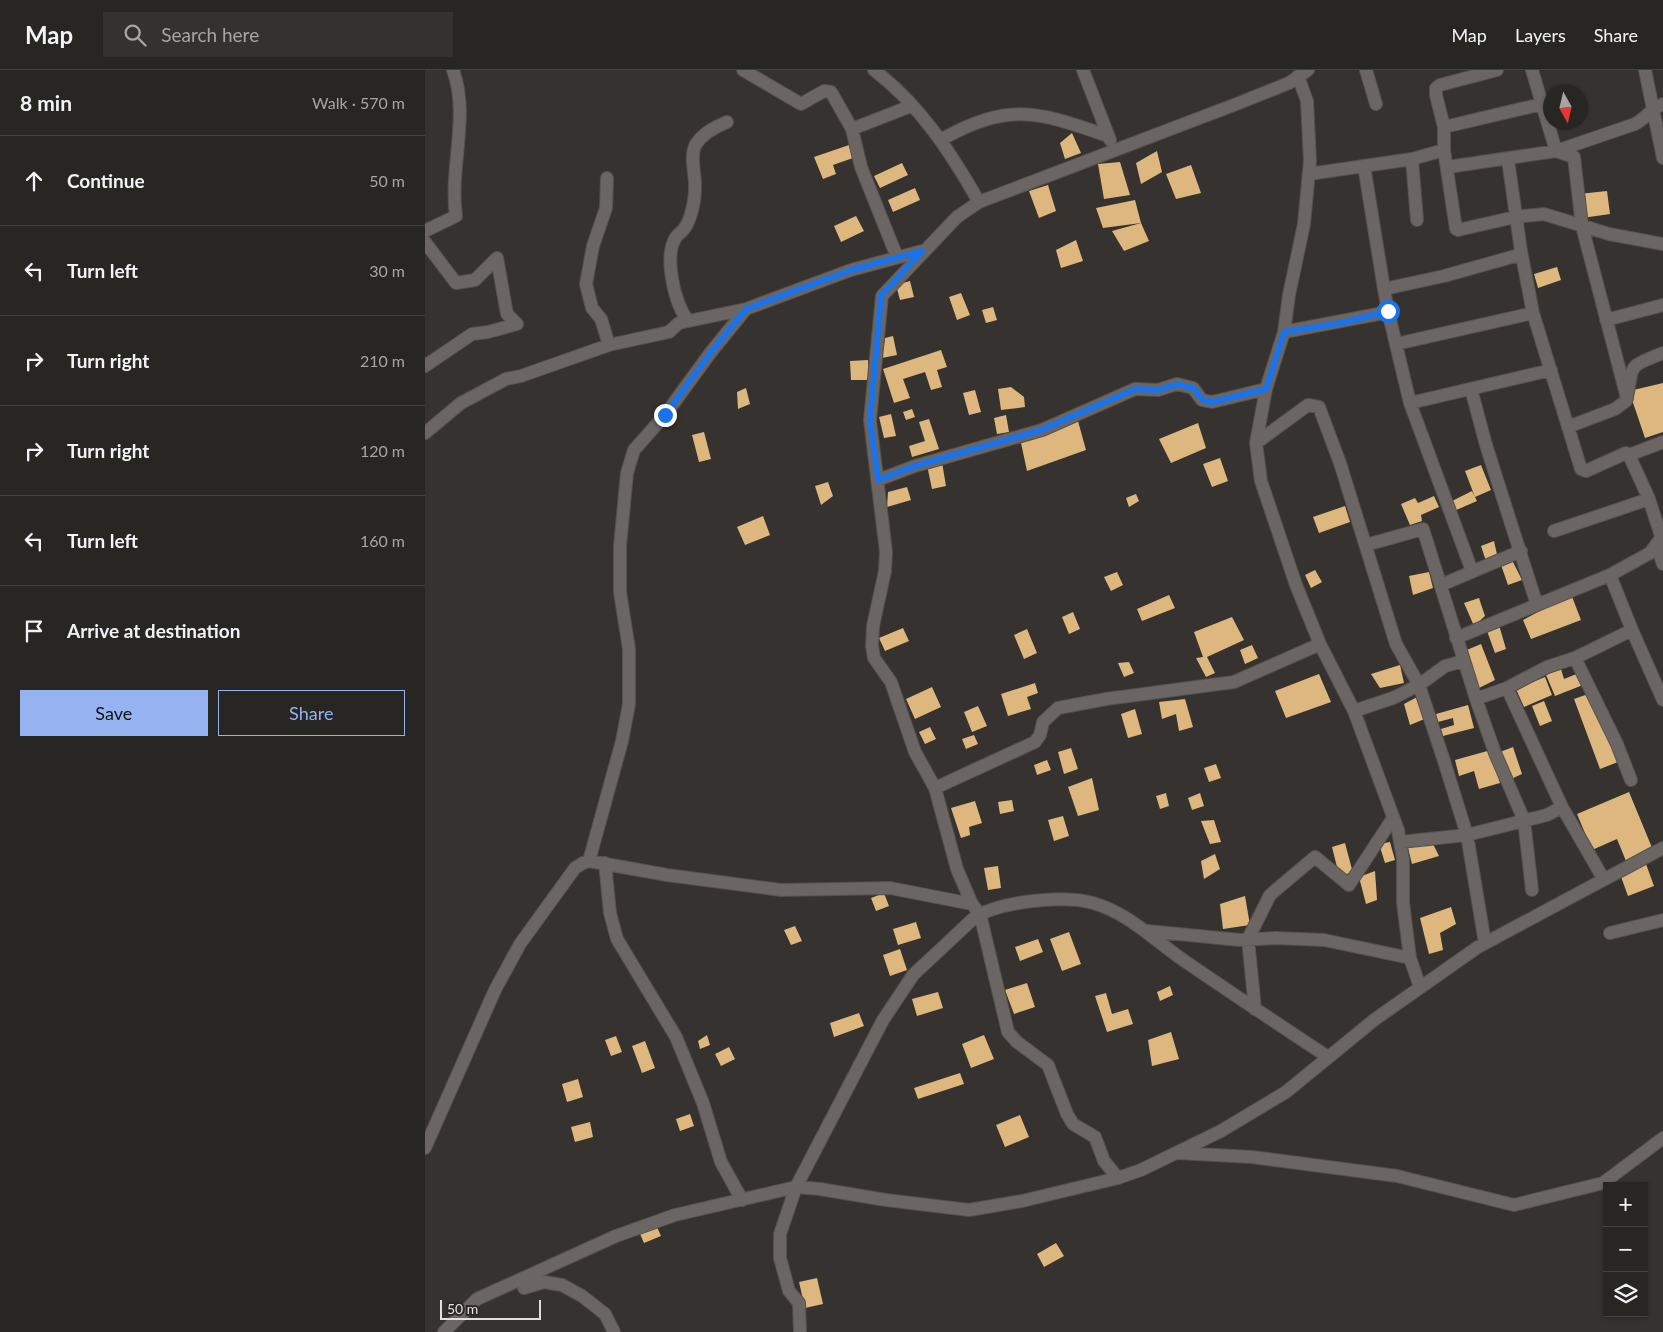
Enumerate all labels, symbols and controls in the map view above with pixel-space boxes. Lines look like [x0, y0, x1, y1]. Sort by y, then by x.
search box [103, 12, 453, 57]
text: Map [25, 20, 73, 49]
icon: search [121, 21, 149, 49]
text: Search here [161, 23, 259, 46]
text: Map [1451, 24, 1487, 46]
text: Layers [1515, 24, 1566, 46]
text: Share [1594, 24, 1638, 46]
north arrow [1543, 85, 1588, 130]
text: 8 min [20, 90, 72, 115]
text: Walk · 570 m [312, 93, 405, 112]
icon: ahead [20, 167, 48, 195]
text: Continue [67, 169, 145, 192]
text: 50 m [369, 171, 405, 190]
icon: left [20, 257, 48, 285]
text: Turn left [67, 259, 138, 282]
text: 30 m [369, 261, 405, 280]
route start [1377, 300, 1400, 323]
icon: right [20, 347, 48, 375]
text: Turn right [67, 349, 149, 372]
text: 210 m [360, 351, 405, 370]
route end [654, 404, 677, 427]
icon: right [20, 437, 48, 465]
text: Turn right [67, 439, 149, 462]
text: 120 m [360, 441, 405, 460]
icon: left [20, 527, 48, 555]
text: Turn left [67, 529, 138, 552]
text: 160 m [360, 531, 405, 550]
icon: arrive [20, 617, 48, 645]
text: Arrive at destination [67, 619, 240, 642]
button: Save [20, 690, 208, 736]
button: Share [218, 690, 405, 736]
map controls [1603, 1182, 1648, 1317]
button: + [1603, 1182, 1648, 1227]
button: − [1603, 1227, 1648, 1272]
button: layers [1603, 1272, 1648, 1317]
scale bar [440, 1297, 541, 1320]
text: 50 m [447, 1300, 478, 1317]

